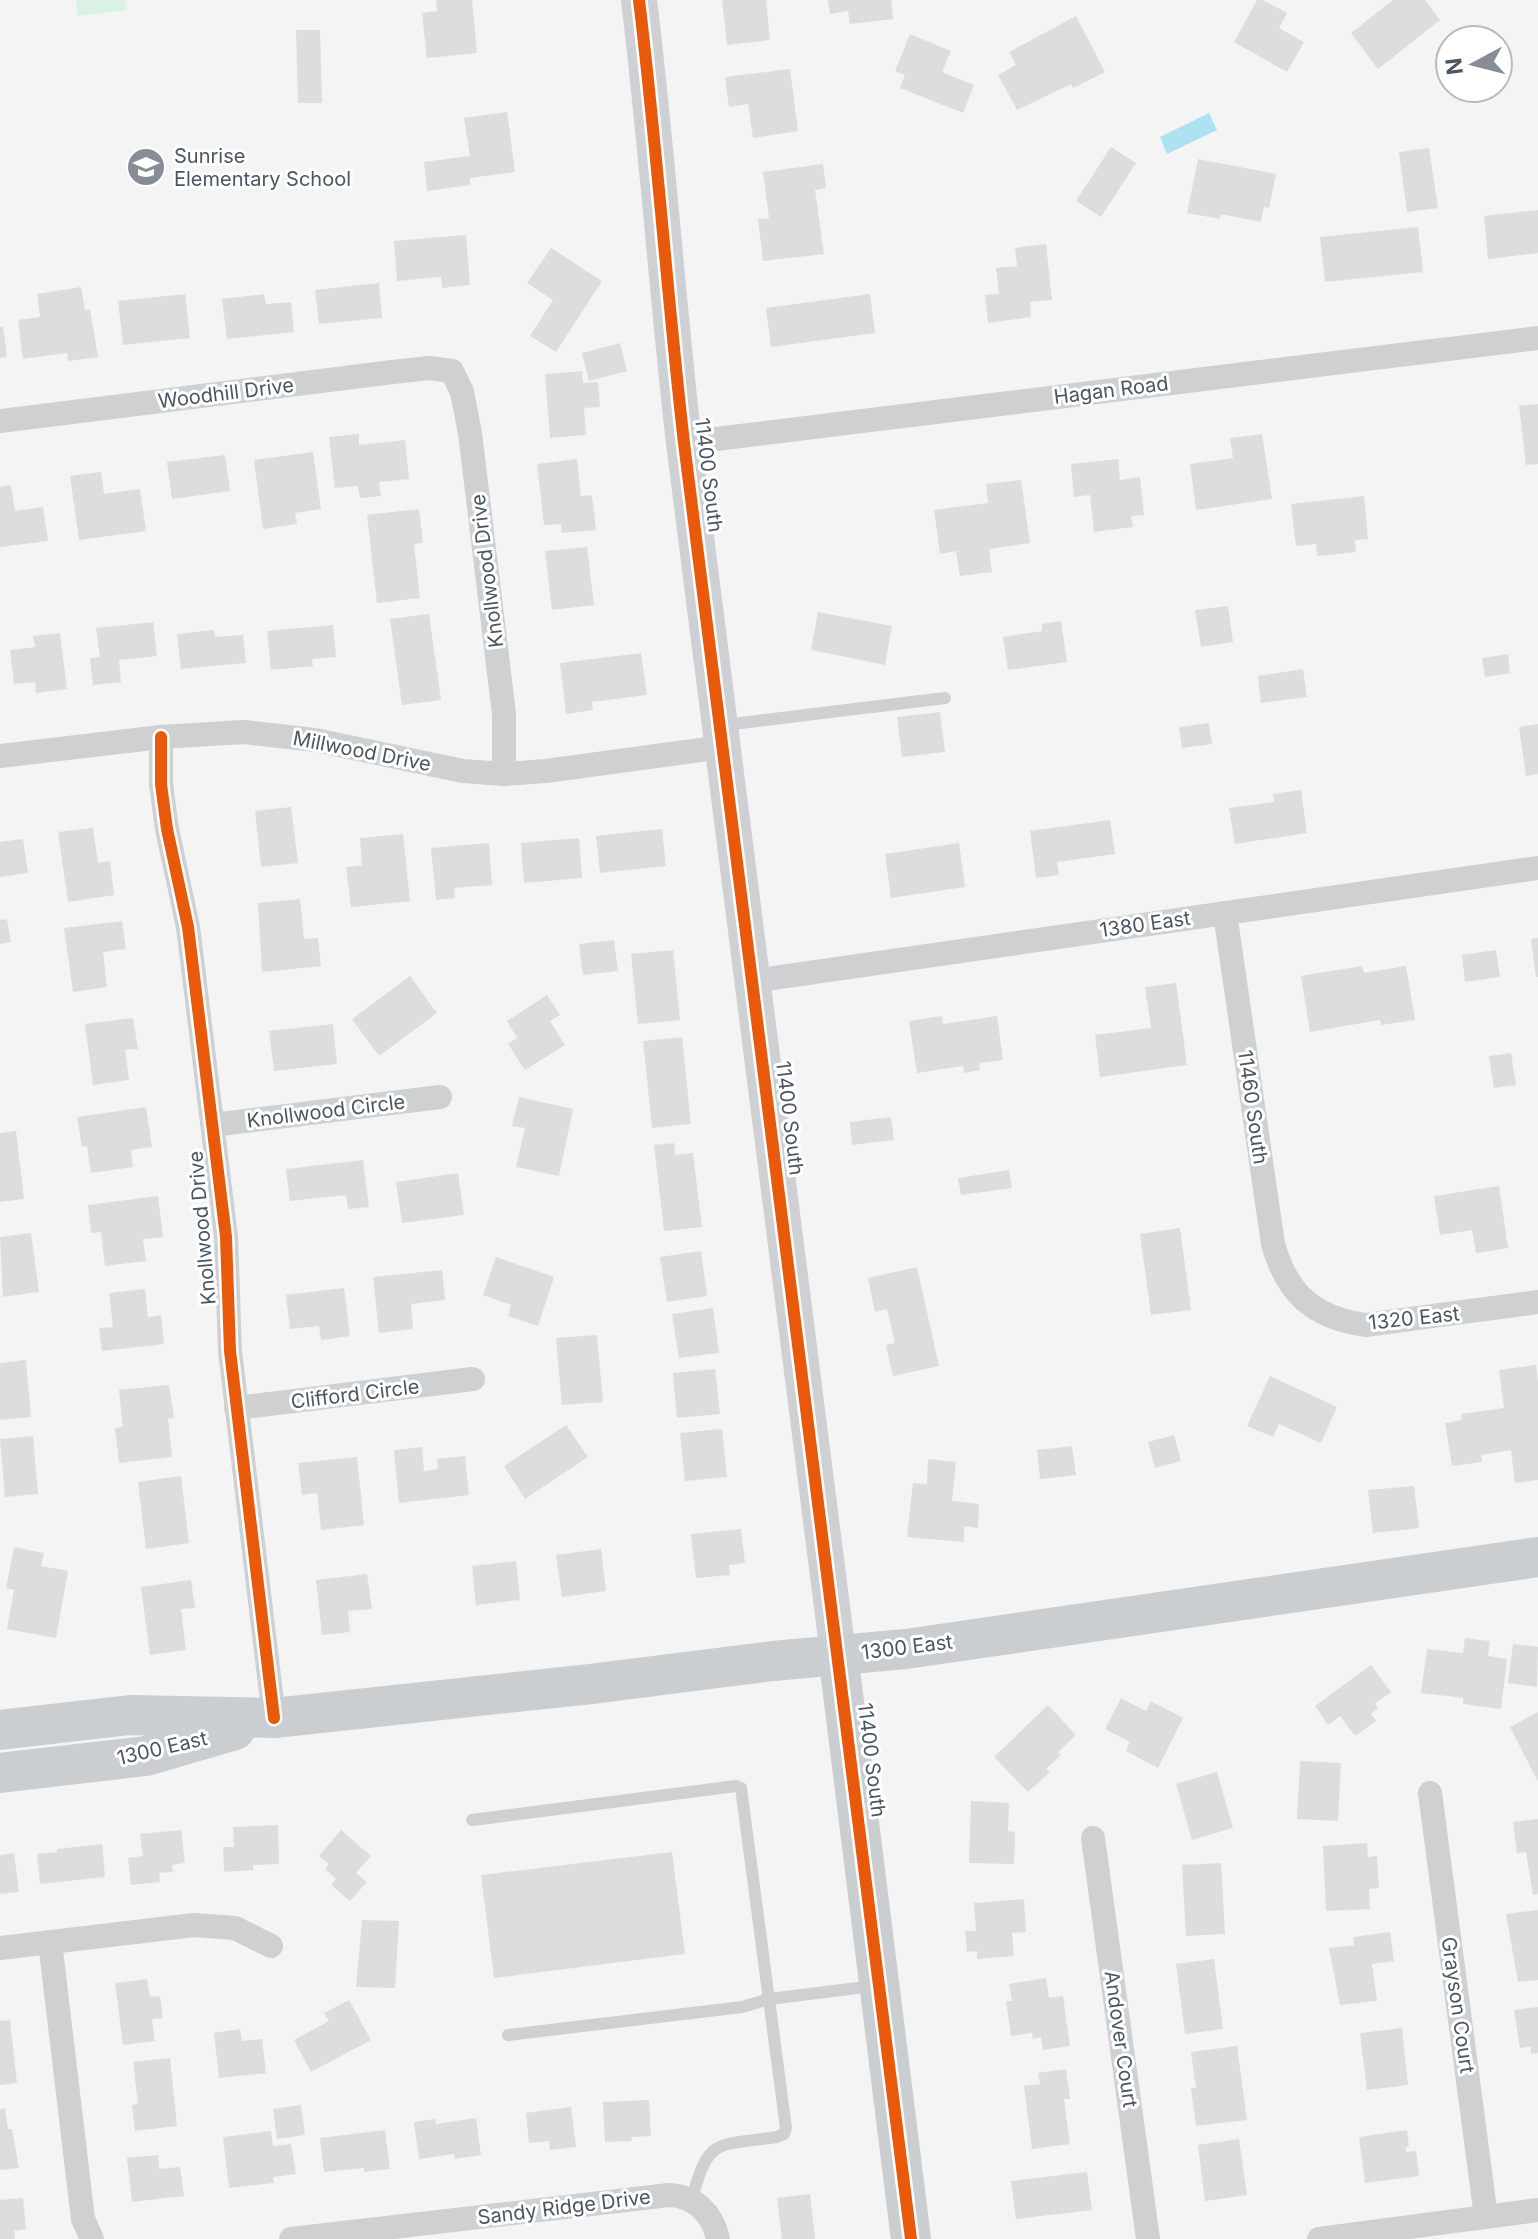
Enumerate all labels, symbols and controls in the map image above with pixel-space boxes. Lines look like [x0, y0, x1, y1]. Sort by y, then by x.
north arrow [1434, 24, 1514, 104]
text: N [1440, 57, 1468, 76]
place label: Sunrise Elementary School [174, 144, 351, 191]
school or university icon: Sunrise Elementary School [125, 146, 167, 188]
street label: Hagan Road [1052, 371, 1170, 409]
street label: Woodhill Drive [157, 373, 295, 413]
street label: 11400 South [690, 416, 728, 534]
street label: Knollwood Drive [466, 493, 508, 649]
street label: Millwood Drive [291, 726, 433, 776]
street label: 1380 East [1098, 906, 1192, 942]
street label: 11460 South [1233, 1048, 1273, 1166]
street label: 11400 South [771, 1059, 809, 1177]
street label: Knollwood Circle [245, 1089, 407, 1133]
street label: Knollwood Drive [183, 1150, 221, 1306]
street label: 1320 East [1367, 1301, 1461, 1335]
street label: Clifford Circle [289, 1374, 421, 1414]
street label: 1300 East [860, 1629, 954, 1664]
street label: 11400 South [853, 1701, 891, 1819]
street label: 1300 East [115, 1726, 210, 1770]
street label: Grayson Court [1437, 1935, 1480, 2075]
street label: Andover Court [1100, 1969, 1143, 2109]
street label: Sandy Ridge Drive [476, 2184, 652, 2230]

